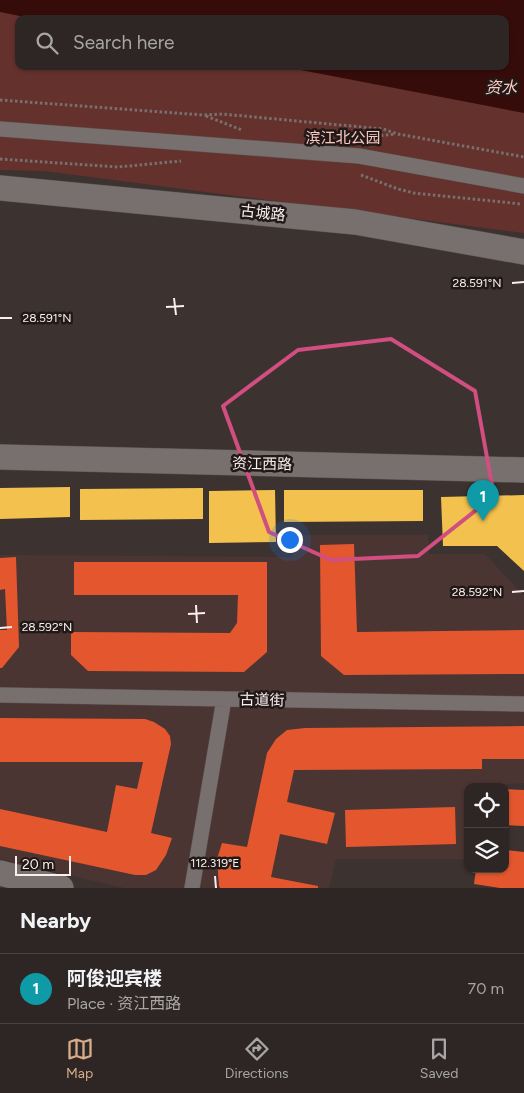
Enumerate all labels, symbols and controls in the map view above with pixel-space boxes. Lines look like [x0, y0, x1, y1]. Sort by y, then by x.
search box [15, 15, 509, 70]
icon: search [33, 29, 61, 57]
text: Search here [73, 31, 175, 54]
water label: 资水 [485, 78, 518, 97]
park label: 滨江北公园 [305, 129, 381, 147]
street label: 古城路 [240, 202, 286, 224]
text: 28.591°N [453, 276, 501, 290]
text: 28.591°N [23, 311, 71, 325]
street label: 资江西路 [232, 454, 292, 474]
pin: 1 [467, 480, 499, 521]
your location [277, 527, 303, 553]
text: 28.592°N [452, 585, 502, 599]
text: 28.592°N [22, 620, 72, 634]
street label: 古道街 [239, 691, 285, 709]
map controls [464, 783, 509, 873]
button: locate [464, 783, 509, 828]
button: layers [464, 828, 509, 873]
scale bar [15, 853, 71, 876]
text: 20 m [22, 856, 54, 873]
text: 112.319°E [191, 856, 239, 870]
text: Nearby [20, 908, 91, 933]
text: 阿俊迎宾楼 [67, 967, 162, 990]
text: 1 [33, 979, 39, 998]
text: 70 m [468, 979, 504, 998]
text: Place · 资江西路 [67, 994, 181, 1013]
tab: Map [66, 1035, 94, 1082]
tab: Directions [225, 1035, 289, 1082]
tab: Saved [420, 1035, 458, 1082]

